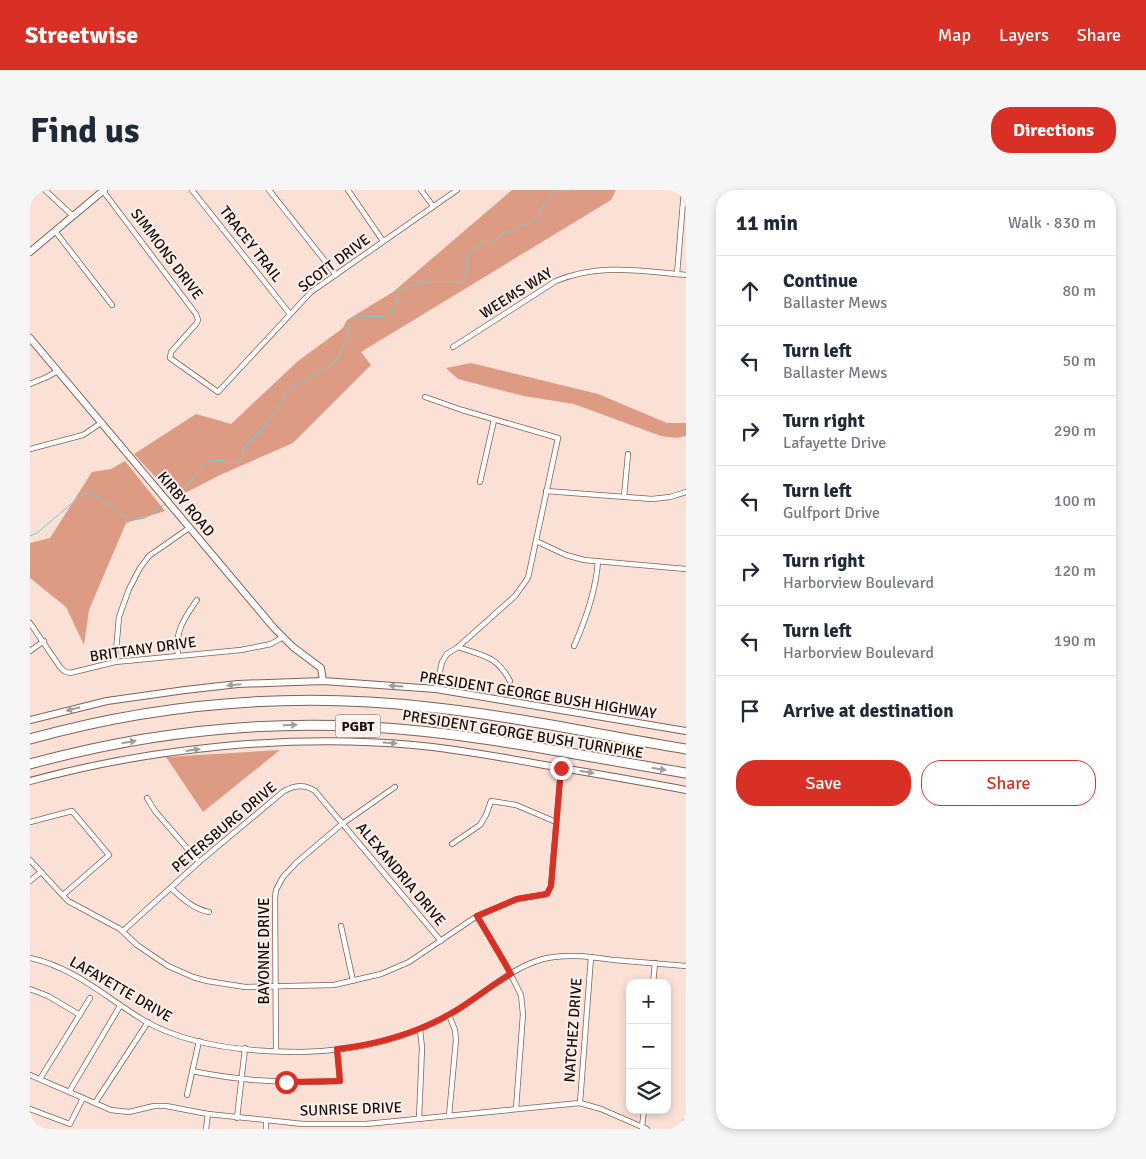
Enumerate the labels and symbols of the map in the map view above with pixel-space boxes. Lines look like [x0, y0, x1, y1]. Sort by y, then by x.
street label: TRACEY TRAIL [216, 202, 286, 286]
street label: SIMMONS DRIVE [127, 205, 207, 303]
street label: SCOTT DRIVE [294, 230, 374, 296]
street label: WEEMS WAY [477, 263, 556, 322]
street label: KIRBY ROAD [154, 468, 218, 540]
street label: BRITTANY DRIVE [89, 633, 197, 665]
street label: PRESIDENT GEORGE BUSH HIGHWAY [418, 667, 658, 723]
one-way arrow [225, 681, 241, 689]
one-way arrow [388, 681, 404, 689]
one-way arrow [66, 705, 81, 713]
street label: PRESIDENT GEORGE BUSH TURNPIKE [401, 706, 645, 762]
road number: PGBT [336, 714, 380, 738]
one-way arrow [282, 721, 298, 729]
one-way arrow [121, 737, 137, 745]
one-way arrow [382, 740, 398, 748]
one-way arrow [185, 746, 201, 754]
route end [550, 757, 573, 780]
one-way arrow [652, 766, 668, 774]
one-way arrow [579, 768, 595, 776]
street label: PETERSBURG DRIVE [168, 778, 280, 876]
street label: ALEXANDRIA DRIVE [353, 819, 449, 929]
street label: BAYONNE DRIVE [255, 897, 273, 1005]
street label: LAFAYETTE DRIVE [67, 952, 175, 1026]
street label: NATCHEZ DRIVE [560, 977, 586, 1083]
route start [275, 1071, 298, 1094]
street label: SUNRISE DRIVE [300, 1098, 402, 1120]

